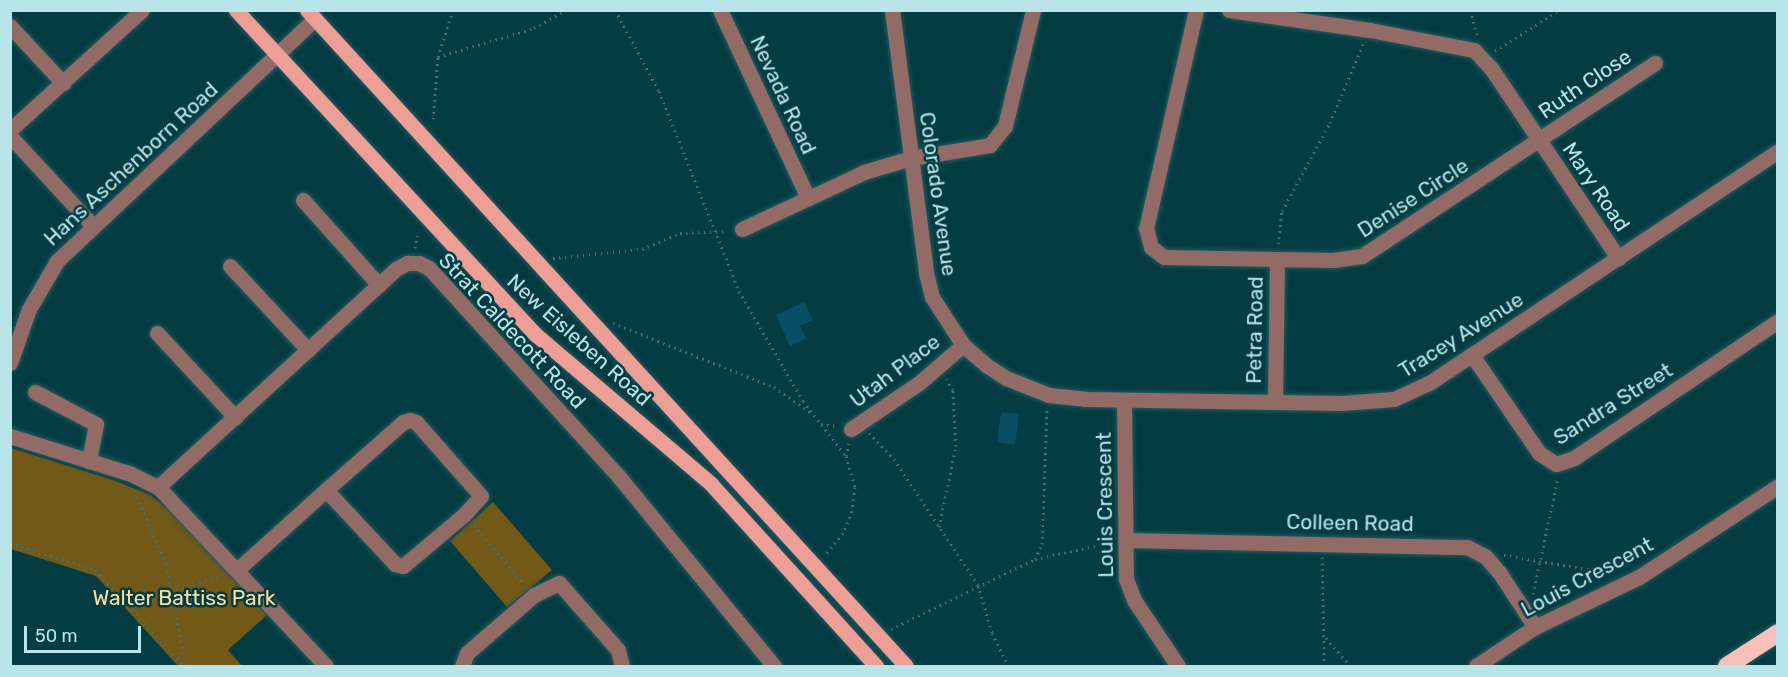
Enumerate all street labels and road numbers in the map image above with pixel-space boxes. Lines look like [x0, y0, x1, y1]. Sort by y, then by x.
street label: Nevada Road [745, 32, 821, 158]
street label: Ruth Close [1534, 44, 1636, 124]
street label: Hans Aschenborn Road [39, 77, 223, 251]
street label: Colorado Avenue [914, 110, 962, 278]
street label: Mary Road [1557, 137, 1635, 237]
street label: Denise Circle [1353, 153, 1473, 243]
street label: Strat Caldecott Road [433, 248, 591, 414]
street label: New Eisleben Road [502, 269, 656, 411]
street label: Petra Road [1241, 276, 1269, 384]
street label: Tracey Avenue [1394, 286, 1528, 384]
street label: Utah Place [845, 329, 945, 413]
street label: Sandra Street [1549, 358, 1677, 450]
street label: Louis Crescent [1091, 432, 1119, 578]
street label: Colleen Road [1286, 509, 1414, 537]
street label: Louis Crescent [1517, 532, 1657, 622]

